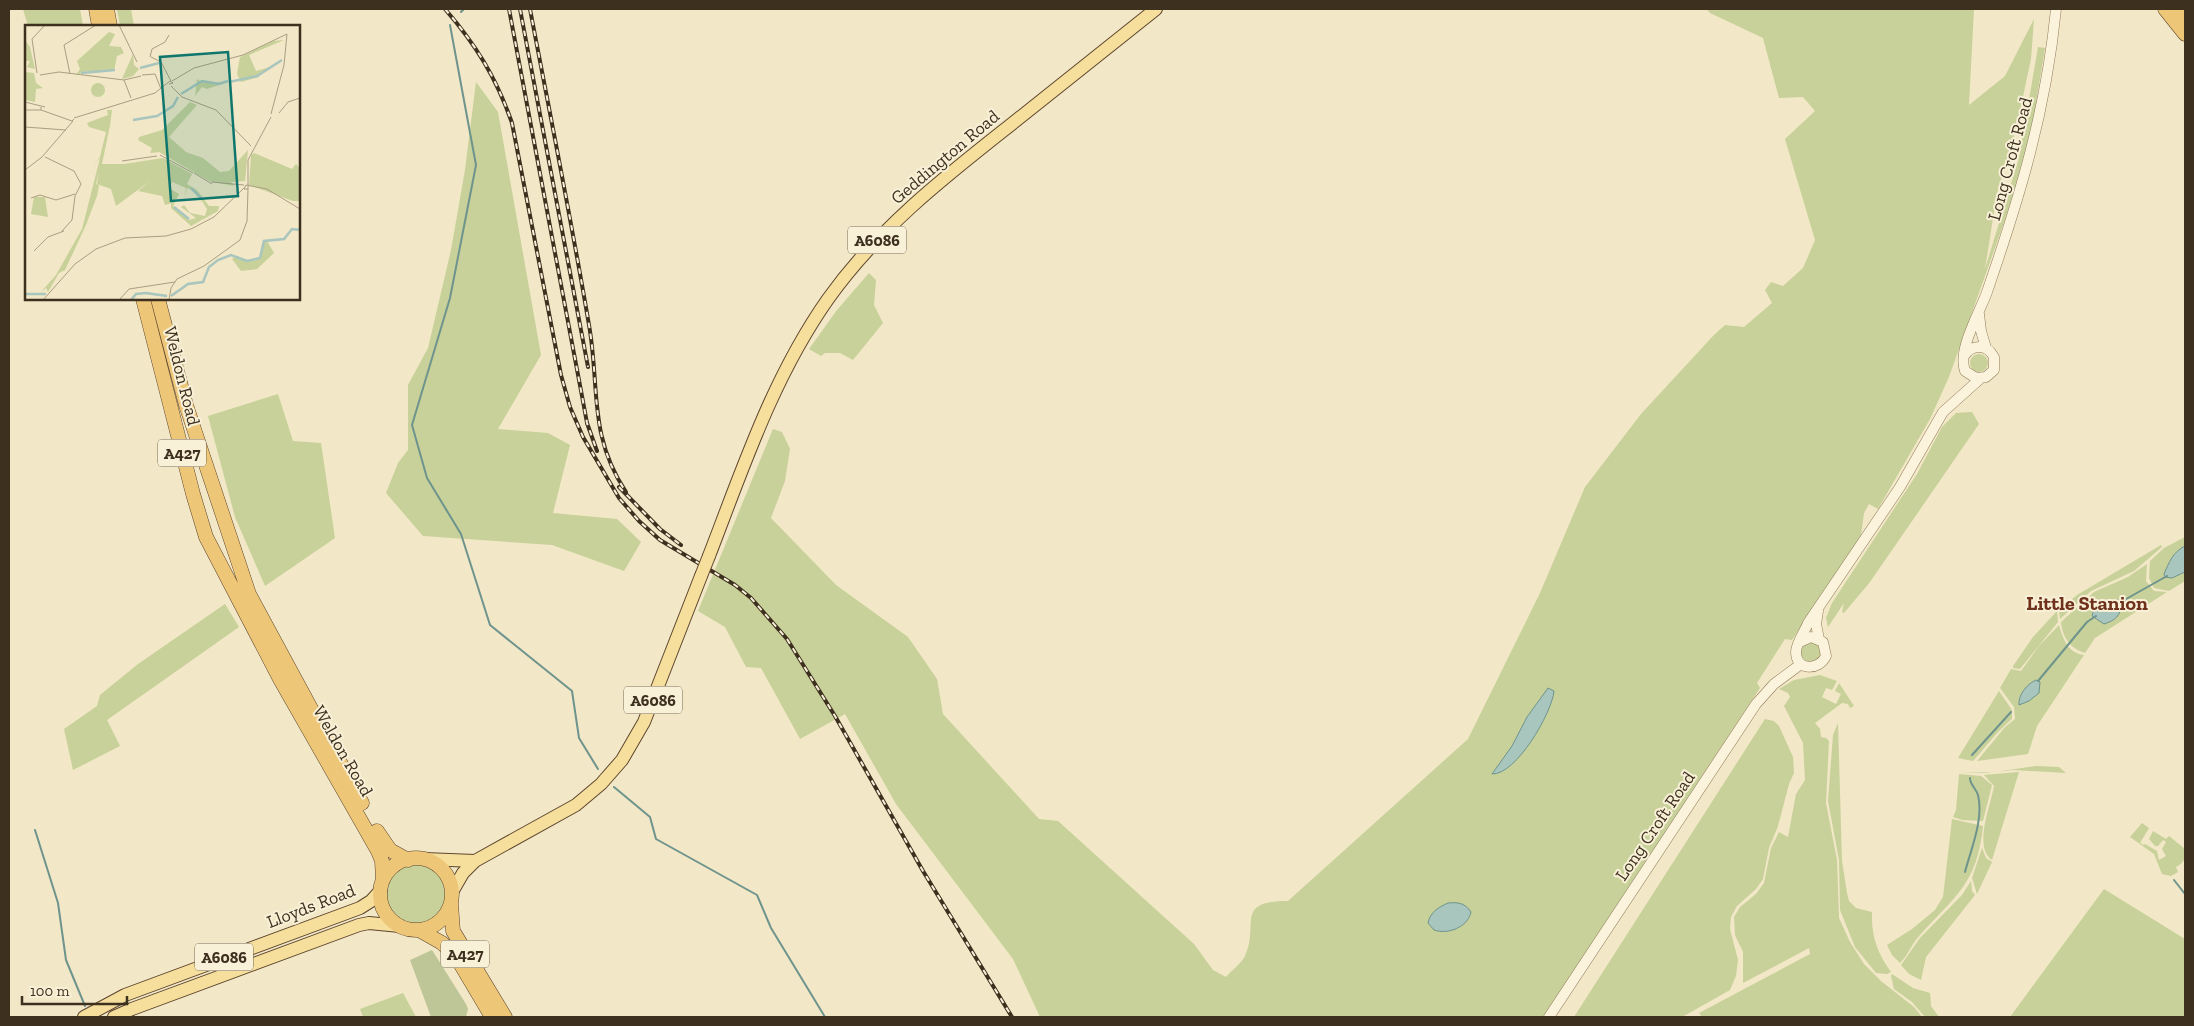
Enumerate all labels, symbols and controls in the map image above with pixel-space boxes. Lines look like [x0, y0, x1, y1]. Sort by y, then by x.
inset map [25, 25, 300, 300]
street label: Long Croft Road [1983, 95, 2037, 223]
street label: Geddington Road [886, 105, 1004, 209]
road number: A6086 [848, 226, 906, 254]
street label: Weldon Road [159, 324, 205, 428]
road number: A427 [158, 439, 206, 466]
district label: Little Stanion [2026, 591, 2148, 615]
road number: A6086 [624, 686, 682, 714]
street label: Weldon Road [308, 702, 378, 801]
street label: Long Croft Road [1610, 767, 1700, 885]
street label: Lloyds Road [264, 879, 358, 933]
road number: A427 [441, 941, 489, 968]
road number: A6086 [195, 944, 253, 970]
scale bar [22, 974, 128, 1006]
text: 100 m [30, 982, 69, 1000]

